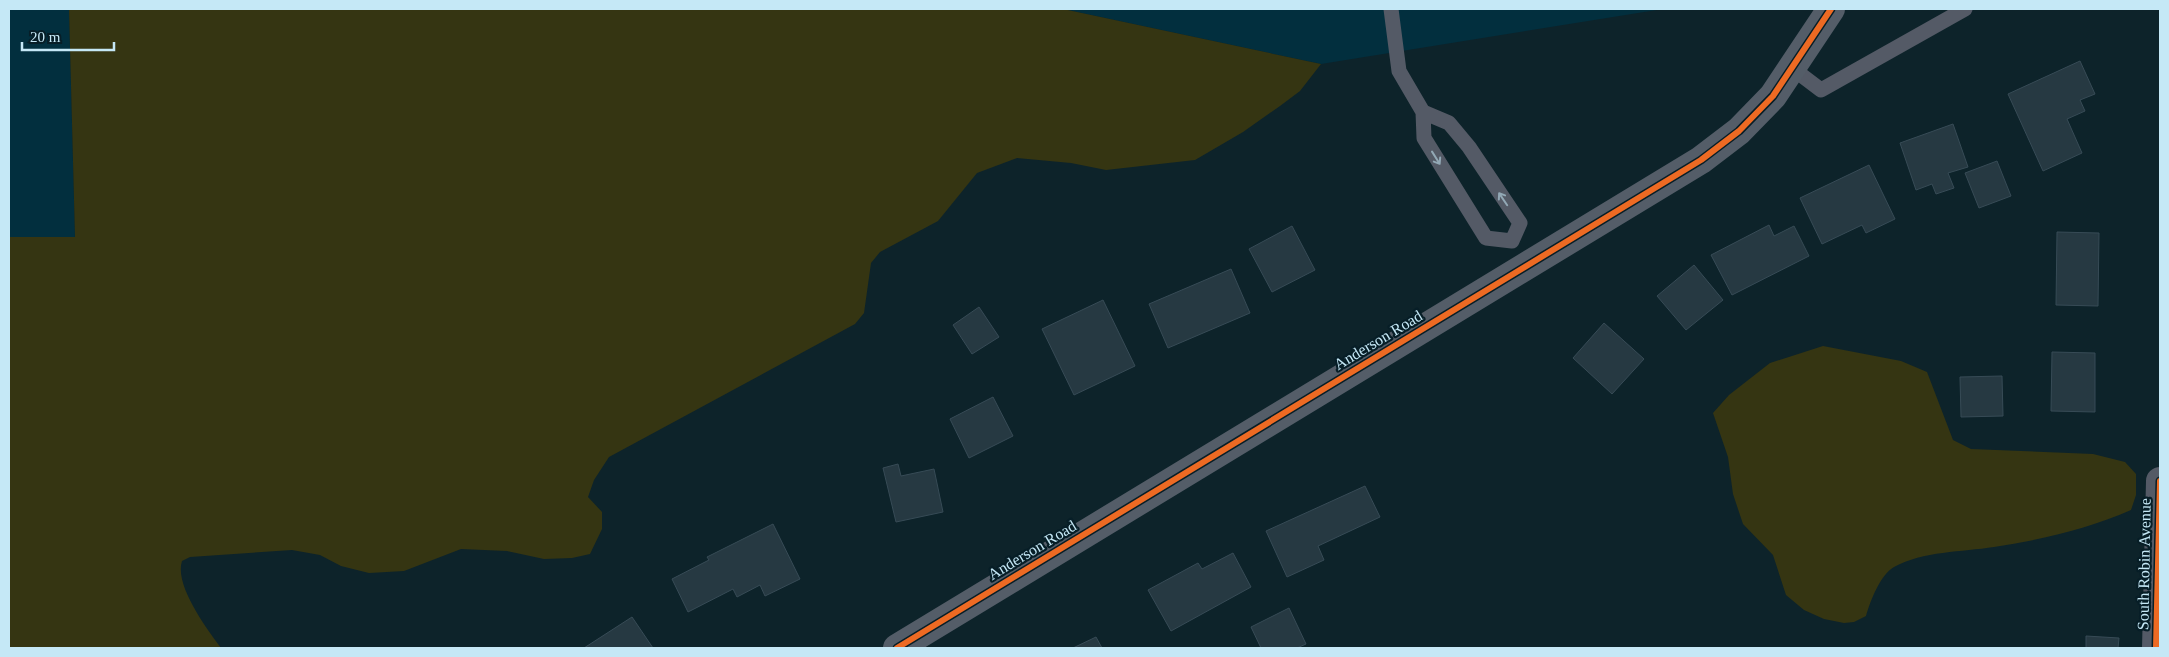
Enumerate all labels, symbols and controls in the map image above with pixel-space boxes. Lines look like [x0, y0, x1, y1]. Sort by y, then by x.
scale bar [22, 20, 115, 52]
text: 20 m [30, 29, 61, 45]
one-way arrow [1432, 150, 1442, 164]
one-way arrow [1498, 192, 1508, 206]
street label: Anderson Road [1331, 307, 1425, 373]
street label: South Robin Avenue [2134, 498, 2154, 630]
street label: Anderson Road [985, 517, 1079, 583]

